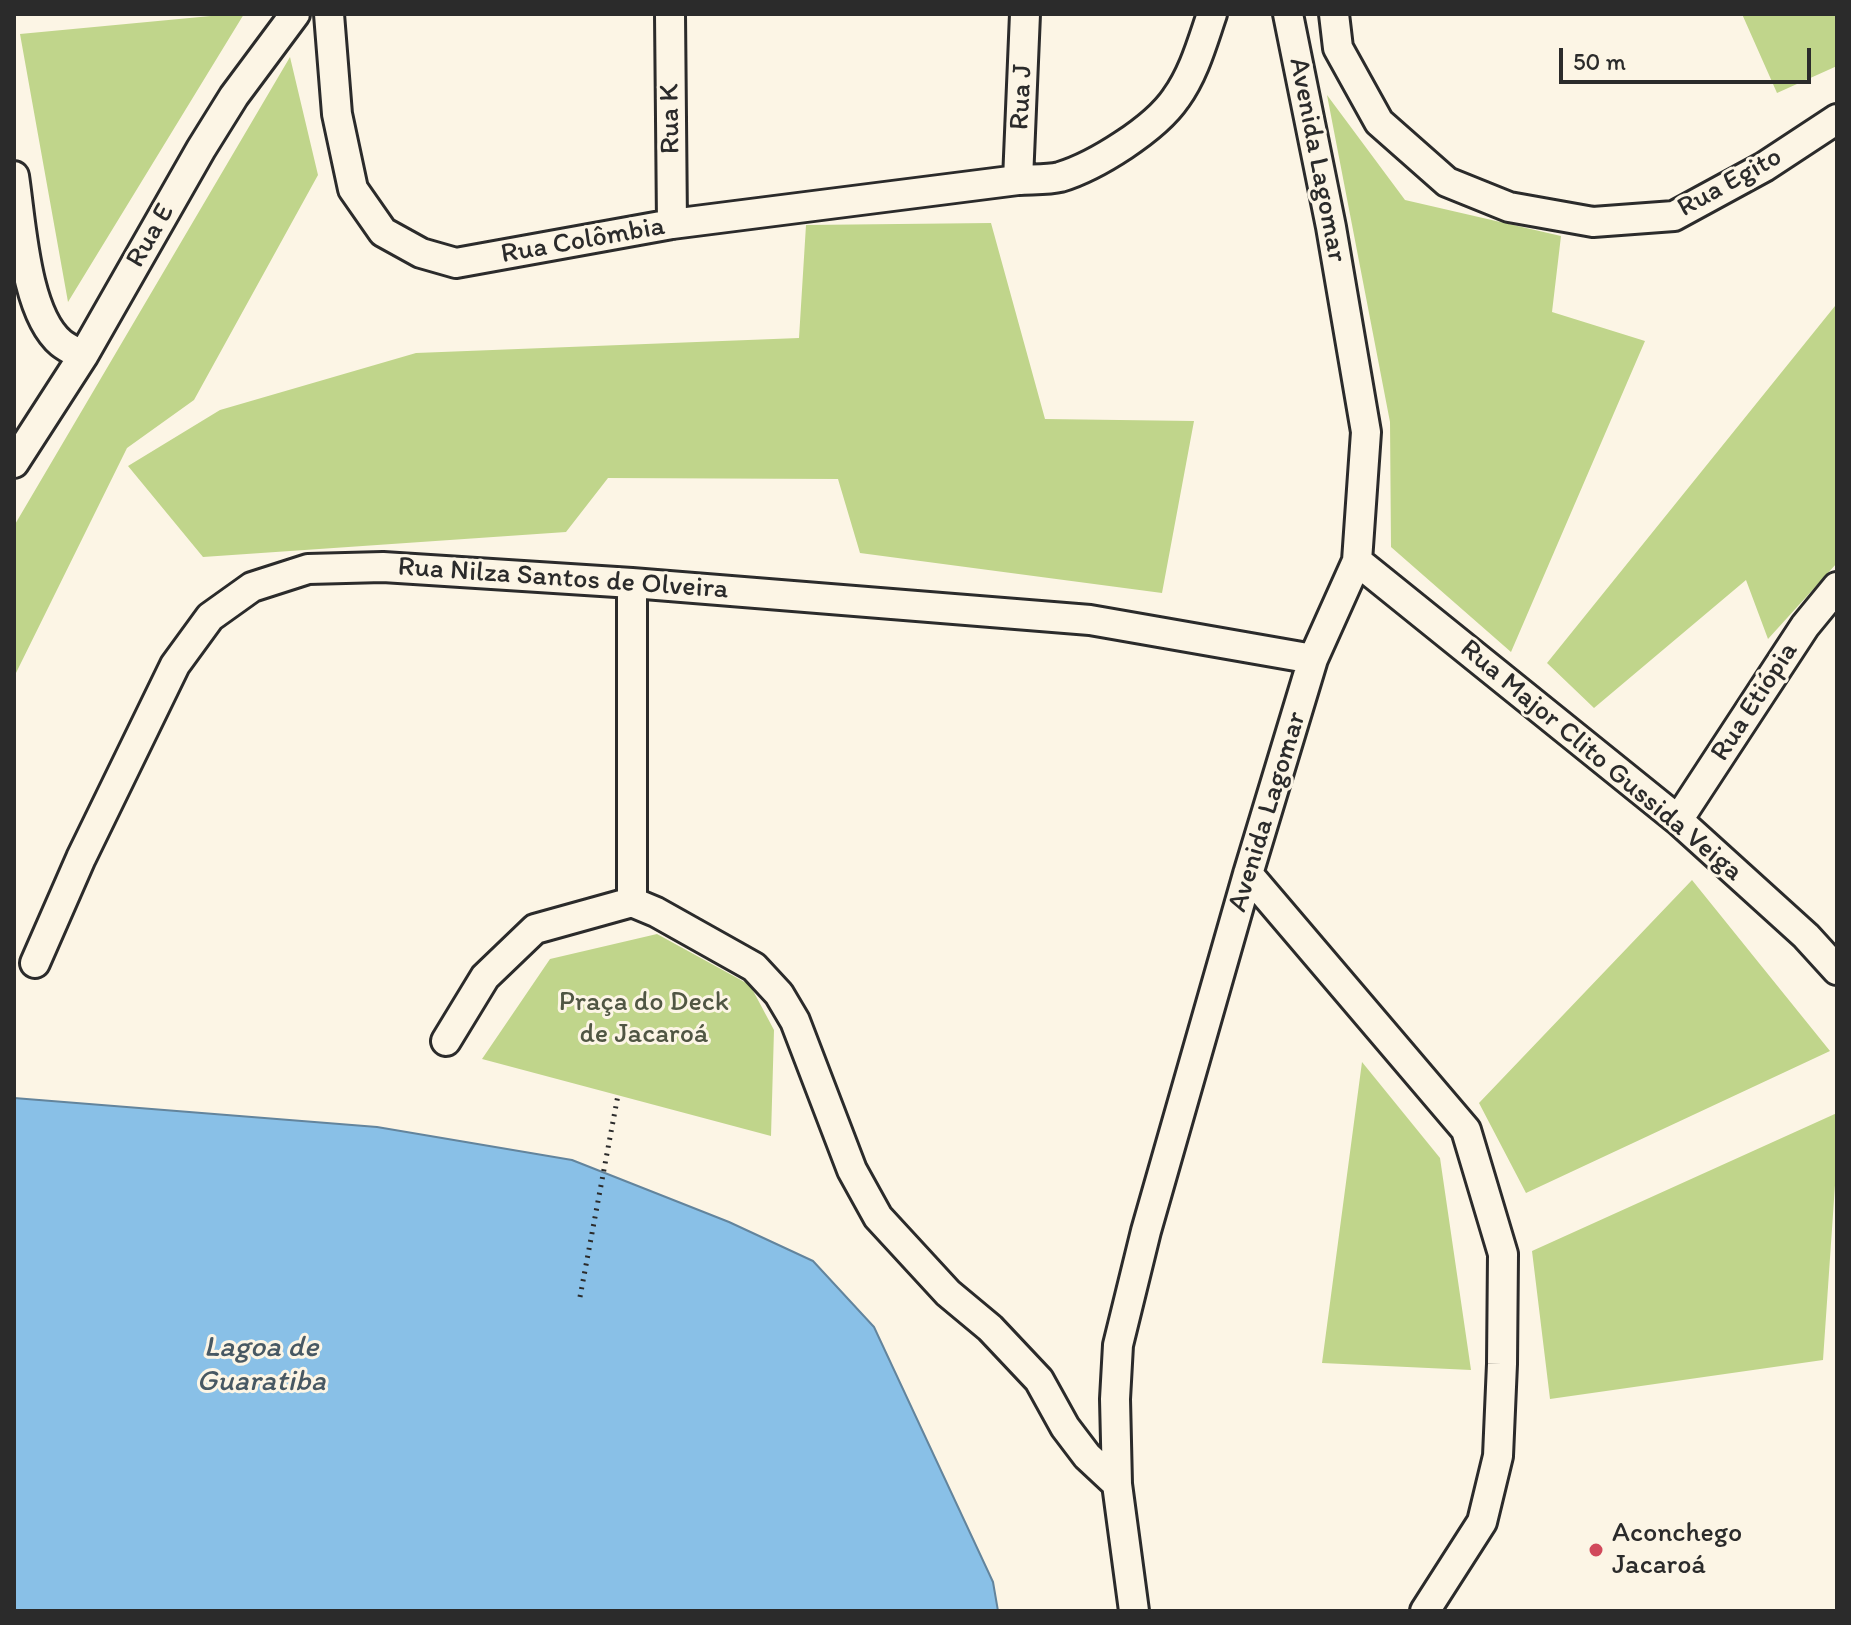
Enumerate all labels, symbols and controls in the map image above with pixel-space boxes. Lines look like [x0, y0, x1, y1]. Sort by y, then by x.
scale bar [1563, 32, 1815, 82]
text: 50 m [1573, 47, 1626, 76]
street label: Avenida Lagomar [1281, 55, 1353, 265]
street label: Rua J [1003, 63, 1041, 131]
street label: Rua K [654, 84, 688, 154]
street label: Rua Egito [1672, 141, 1788, 225]
street label: Rua E [119, 198, 183, 274]
street label: Rua Colômbia [498, 210, 668, 272]
street label: Rua Nilza Santos de Olveira [397, 551, 729, 607]
street label: Rua Major Clito Gussida Veiga [1453, 633, 1749, 889]
street label: Rua Etiópia [1704, 636, 1806, 768]
street label: Avenida Lagomar [1222, 708, 1314, 916]
park label: Praça do Deck de Jacaroá [559, 986, 729, 1052]
water label: Lagoa de Guaratiba [197, 1330, 325, 1400]
place label: Aconchego Jacaroá [1612, 1517, 1742, 1583]
marker: Aconchego Jacaroá [1587, 1541, 1605, 1559]

